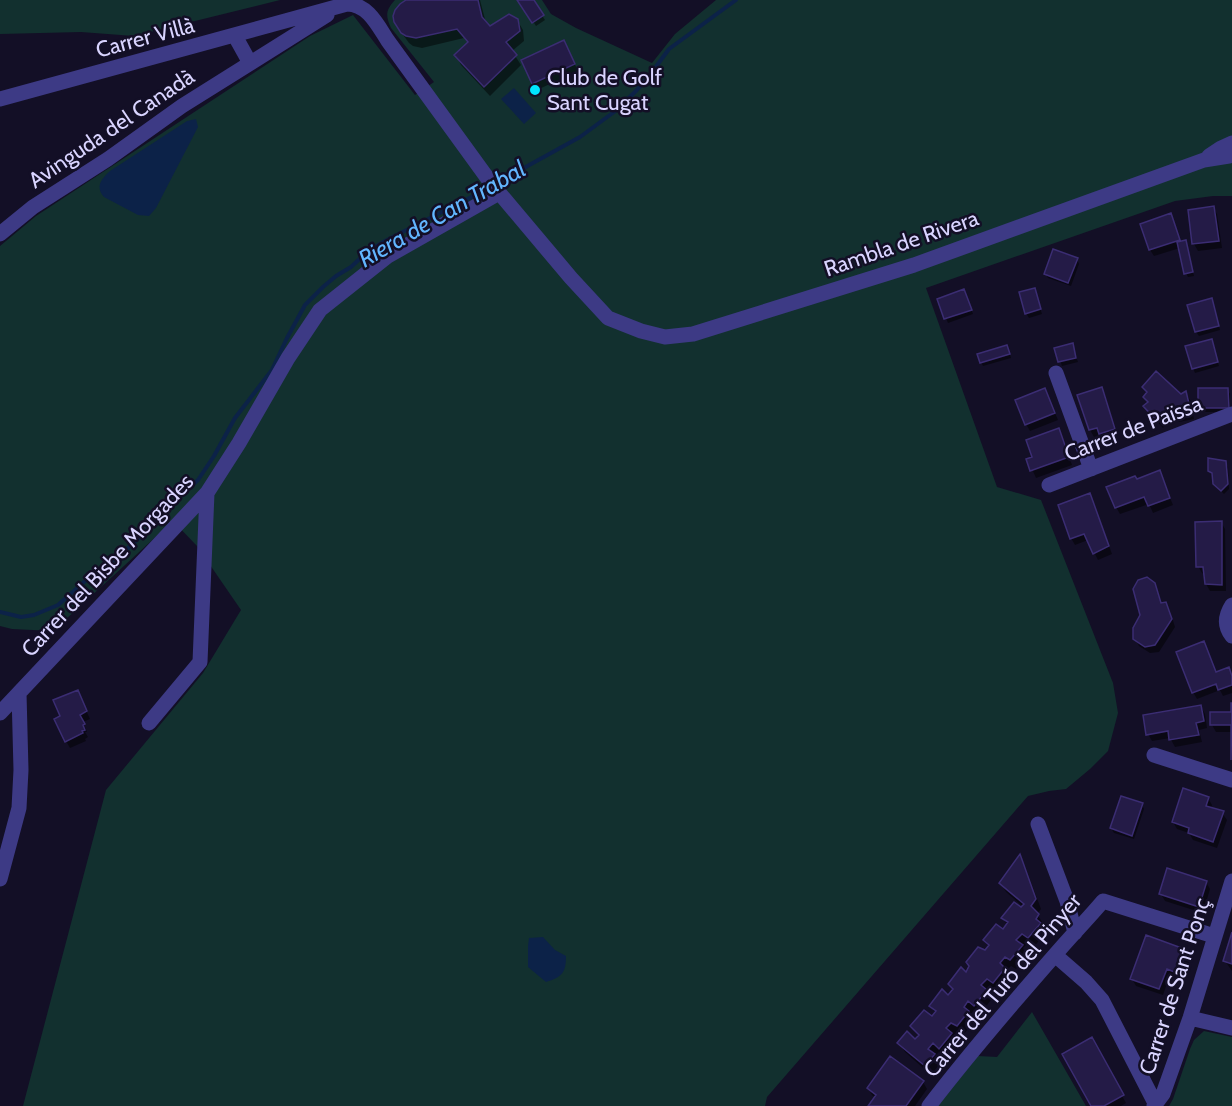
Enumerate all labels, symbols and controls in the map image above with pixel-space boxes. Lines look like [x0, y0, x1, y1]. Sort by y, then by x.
street label: Carrer Villà [93, 11, 198, 64]
street label: Avinguda del Canadà [23, 63, 200, 194]
place label: Club de Golf Sant Cugat [547, 64, 662, 116]
marker: Club de Golf Sant Cugat [528, 83, 542, 97]
water label: Riera de Can Trabal [353, 154, 531, 273]
street label: Rambla de Rivera [820, 204, 982, 283]
street label: Carrer de Païssa [1060, 390, 1206, 467]
street label: Carrer del Bisbe Morgades [16, 468, 199, 662]
street label: Carrer del Turó del Pinyer [918, 888, 1087, 1083]
street label: Carrer de Sant Ponç [1133, 895, 1216, 1078]

